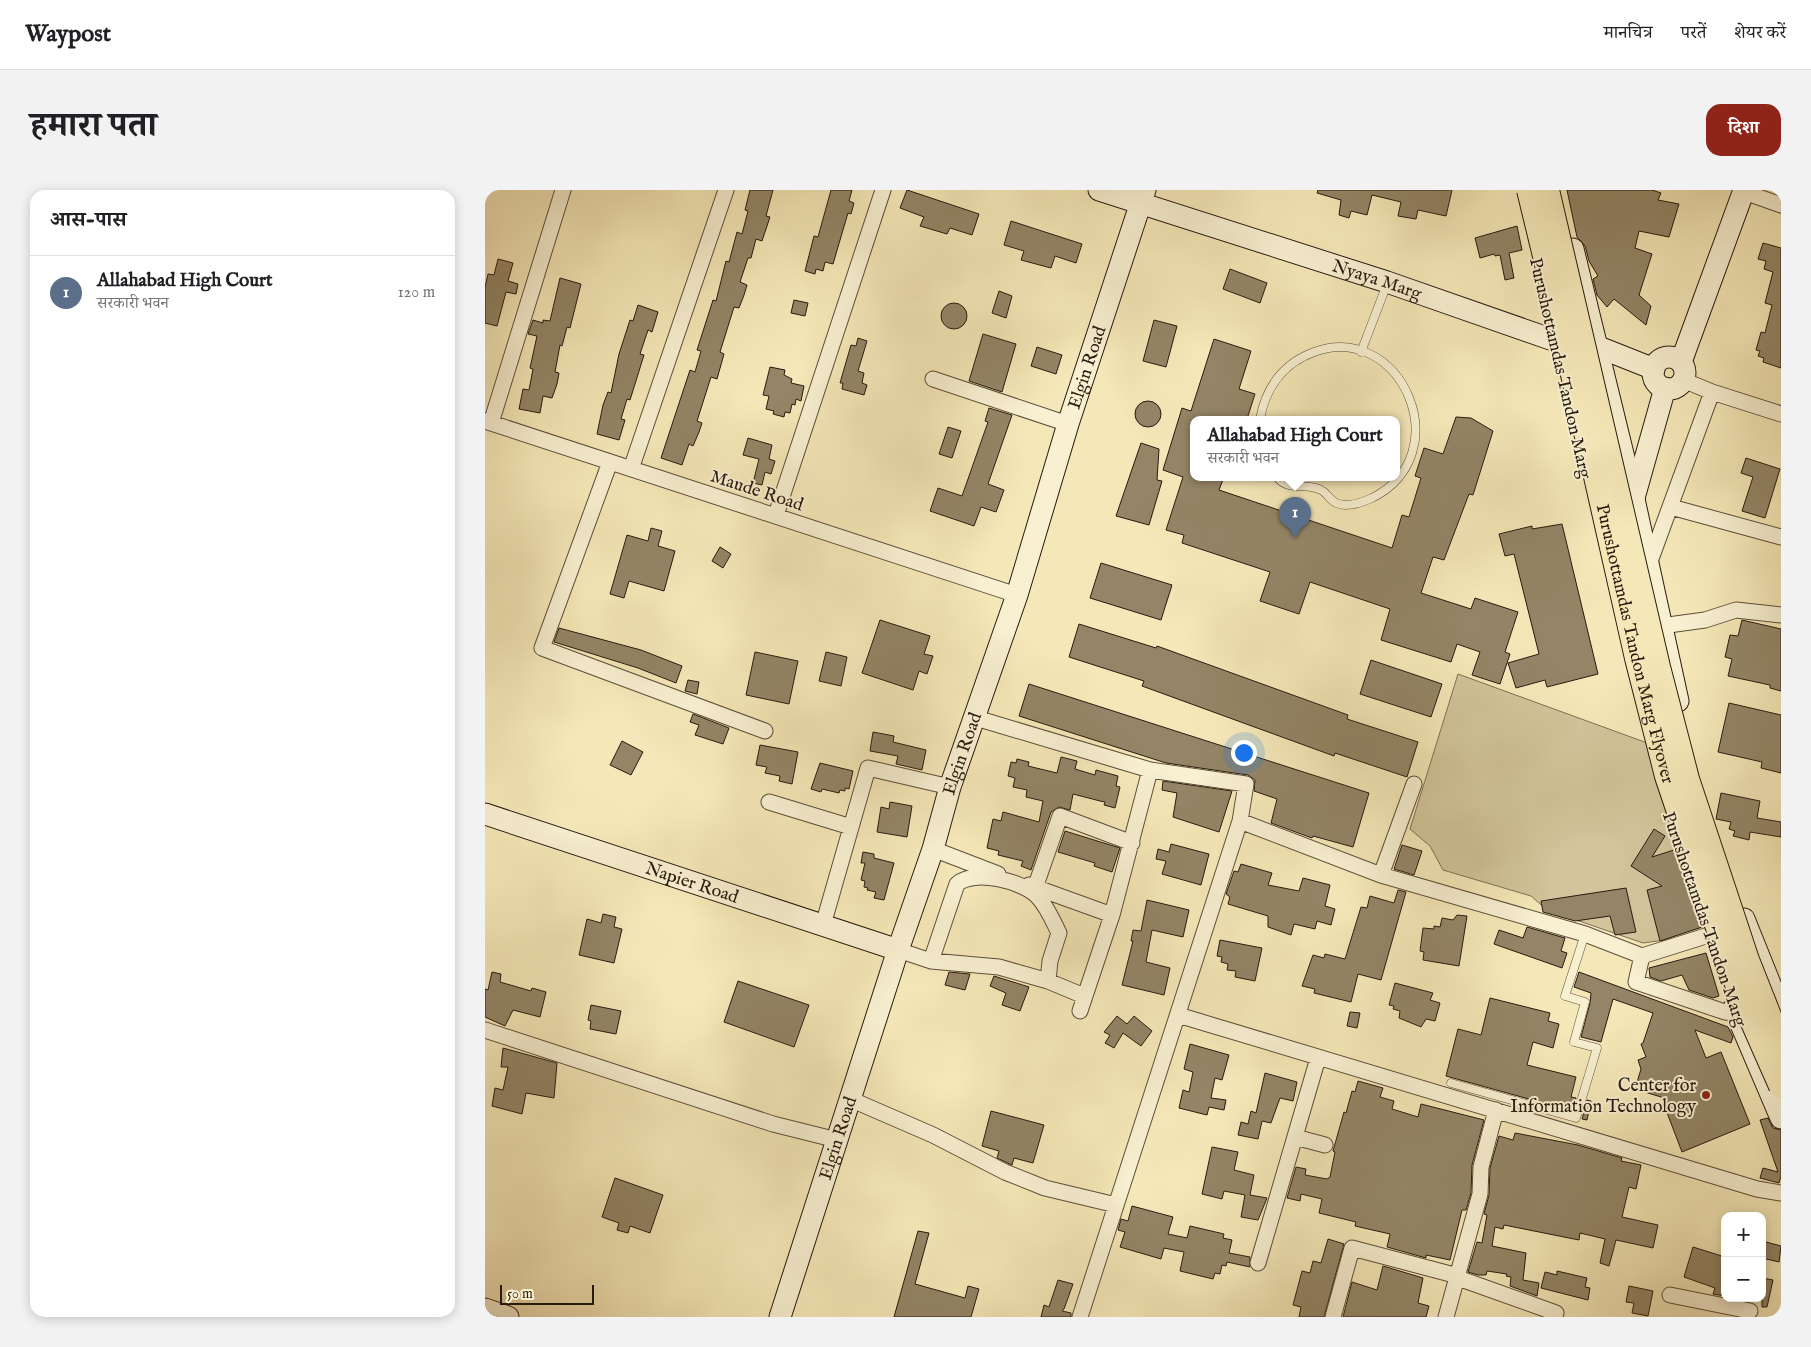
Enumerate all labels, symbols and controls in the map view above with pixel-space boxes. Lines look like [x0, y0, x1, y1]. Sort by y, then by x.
text: Waypost [25, 19, 111, 50]
text: मानचित्र [1604, 22, 1653, 45]
text: परतें [1681, 22, 1706, 45]
text: शेयर करें [1734, 22, 1786, 45]
text: हमारा पता [30, 104, 157, 149]
button: दिशा [1706, 104, 1781, 156]
text: आस-पास [50, 207, 127, 234]
street label: Nyaya Marg [1329, 255, 1425, 306]
street label: Purushottamdas Tandon Marg [1523, 256, 1596, 481]
text: Allahabad High Court [97, 269, 273, 293]
text: 1 [63, 283, 69, 303]
text: 120 m [398, 283, 435, 303]
text: सरकारी भवन [97, 294, 169, 314]
street label: Elgin Road [1064, 323, 1113, 412]
popup [1190, 416, 1400, 481]
text: Allahabad High Court [1207, 424, 1383, 448]
text: सरकारी भवन [1207, 449, 1279, 469]
street label: Maude Road [707, 466, 806, 517]
pin: 1 [1279, 497, 1311, 538]
street label: Purushottamdas Tandon Marg Flyover [1590, 502, 1679, 787]
street label: Elgin Road [938, 709, 988, 798]
your location [1231, 740, 1257, 766]
street label: Purushottamdas Tandon Marg [1656, 809, 1751, 1030]
street label: Napier Road [642, 858, 742, 910]
place label: Center for Information Technology [1510, 1075, 1696, 1119]
marker: Center for Information Technology [1700, 1089, 1712, 1101]
street label: Elgin Road [815, 1094, 863, 1183]
map controls [1721, 1212, 1766, 1302]
button: + [1721, 1212, 1766, 1257]
button: − [1721, 1257, 1766, 1302]
scale bar [500, 1282, 594, 1305]
text: 50 m [507, 1285, 533, 1303]

